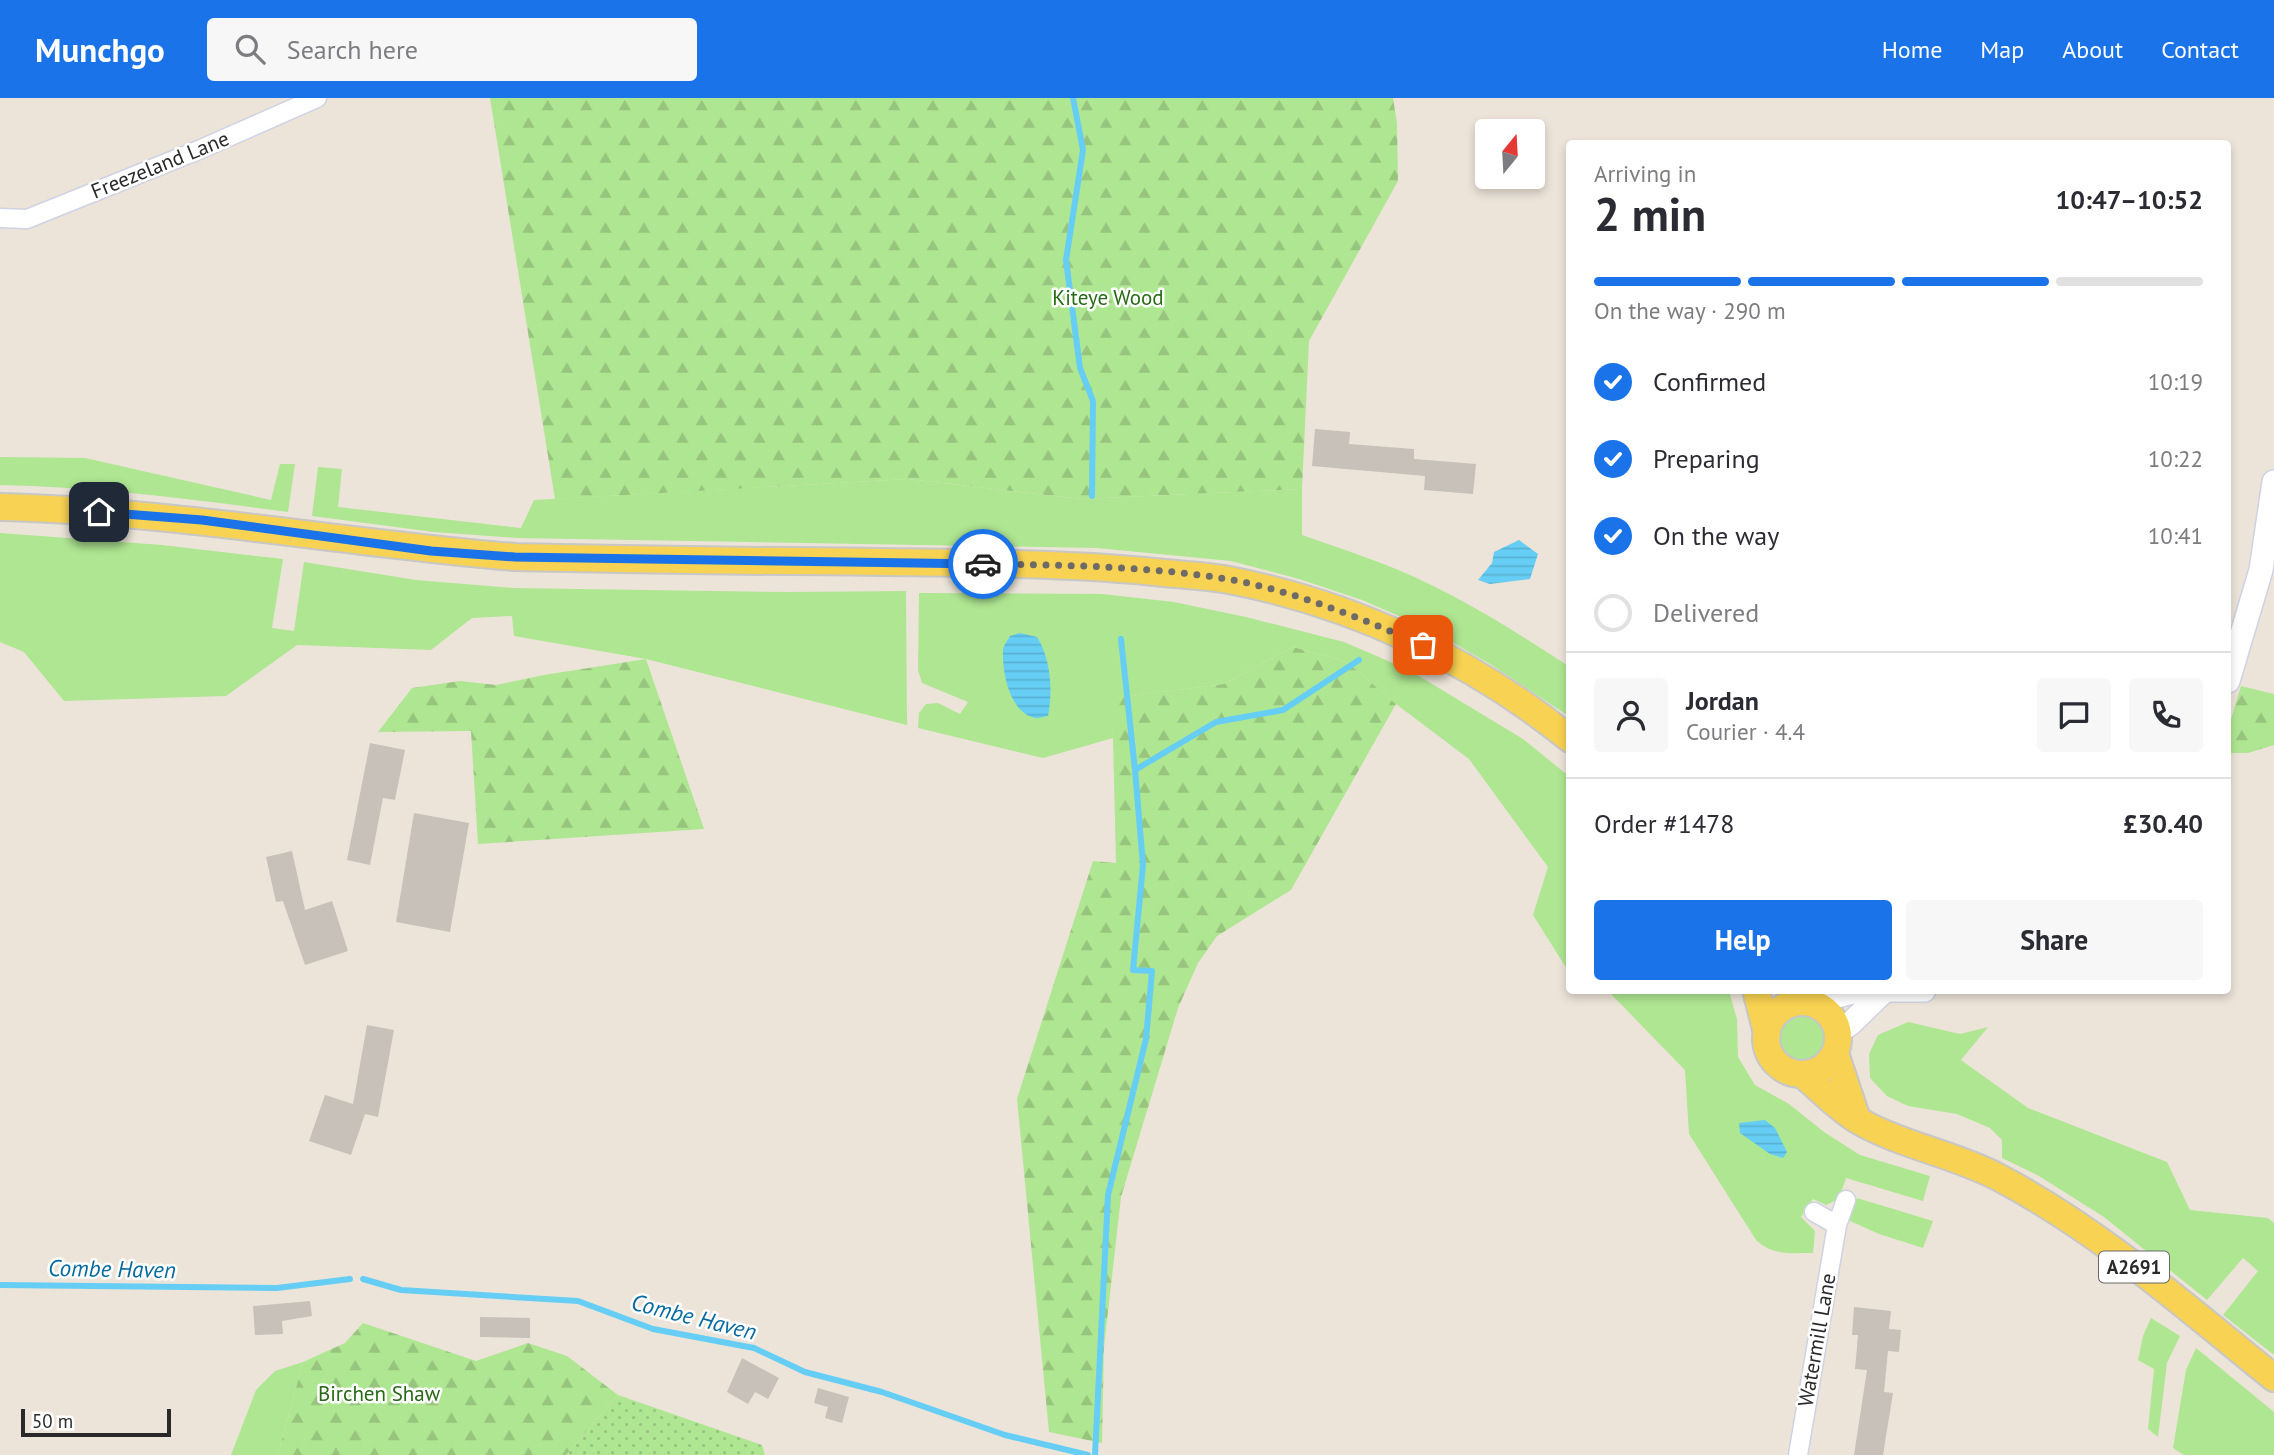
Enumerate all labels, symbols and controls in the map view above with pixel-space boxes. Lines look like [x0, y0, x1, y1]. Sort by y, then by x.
search box [207, 18, 697, 81]
text: Munchgo [35, 28, 165, 71]
icon: search [231, 30, 269, 68]
text: Search here [287, 33, 418, 66]
text: Home [1882, 34, 1942, 65]
text: Map [1980, 34, 2024, 65]
text: About [2062, 34, 2123, 65]
text: Contact [2161, 34, 2239, 65]
north arrow [1475, 119, 1545, 189]
map controls [1475, 119, 1545, 189]
street label: Freezeland Lane [87, 125, 233, 205]
text: Arriving in [1594, 159, 1696, 188]
text: 10:47–10:52 [2056, 183, 2203, 216]
text: 2 min [1594, 184, 1706, 244]
park label: Kiteye Wood [1052, 284, 1164, 311]
text: On the way · 290 m [1594, 296, 1786, 325]
icon: check [1594, 363, 1632, 401]
text: Confirmed [1653, 365, 1766, 398]
text: 10:19 [2148, 367, 2203, 396]
icon: check [1594, 440, 1632, 478]
text: Preparing [1653, 442, 1760, 475]
text: 10:22 [2148, 444, 2203, 473]
pin [69, 482, 129, 542]
icon: home [80, 493, 118, 531]
icon: check [1594, 517, 1632, 555]
text: On the way [1653, 519, 1779, 552]
text: 10:41 [2148, 521, 2203, 550]
courier [948, 529, 1018, 599]
icon: car [964, 545, 1002, 583]
text: Delivered [1653, 596, 1759, 629]
pin [1393, 615, 1453, 675]
icon: bag [1404, 626, 1442, 664]
button: person [1594, 678, 1668, 752]
button: chat [2037, 678, 2111, 752]
button: phone [2129, 678, 2203, 752]
text: Jordan [1686, 684, 1759, 717]
text: Courier · 4.4 [1686, 717, 1805, 746]
text: Order #1478 [1594, 807, 1734, 840]
text: £30.40 [2123, 807, 2203, 840]
button: Help [1594, 900, 1892, 980]
button: Share [1906, 900, 2203, 980]
road number: A2691 [2099, 1252, 2169, 1282]
water label: Combe Haven [48, 1253, 176, 1284]
street label: Watermill Lane [1791, 1271, 1842, 1409]
water label: Combe Haven [629, 1287, 760, 1346]
park label: Birchen Shaw [318, 1380, 441, 1407]
scale bar [21, 1406, 172, 1438]
text: 50 m [32, 1409, 73, 1433]

